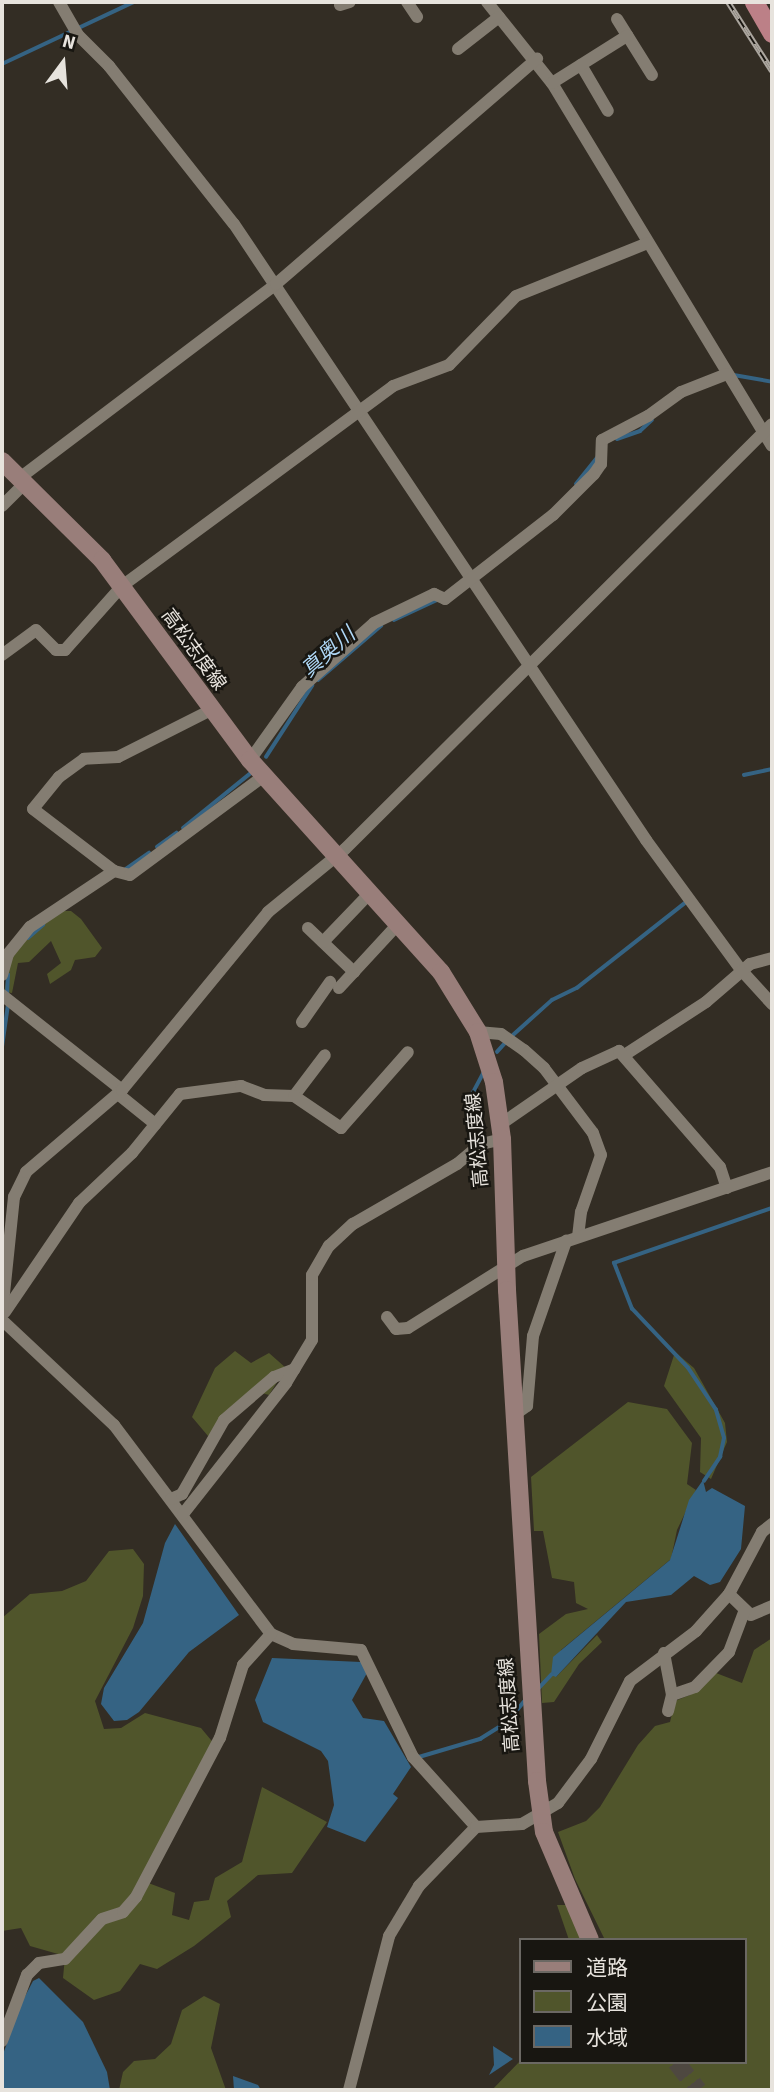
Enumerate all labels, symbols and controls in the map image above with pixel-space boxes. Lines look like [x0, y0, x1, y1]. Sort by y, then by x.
north arrow [28, 28, 98, 98]
text: N [59, 28, 79, 57]
street label: 高松志度線 [156, 605, 230, 695]
water label: 真奥川 [296, 622, 360, 682]
street label: 高松志度線 [463, 1092, 493, 1188]
street label: 高松志度線 [495, 1657, 525, 1753]
legend [518, 1938, 746, 2064]
text: 道路 [586, 1953, 628, 1983]
text: 公園 [586, 1988, 628, 2018]
text: 水域 [586, 2023, 628, 2053]

